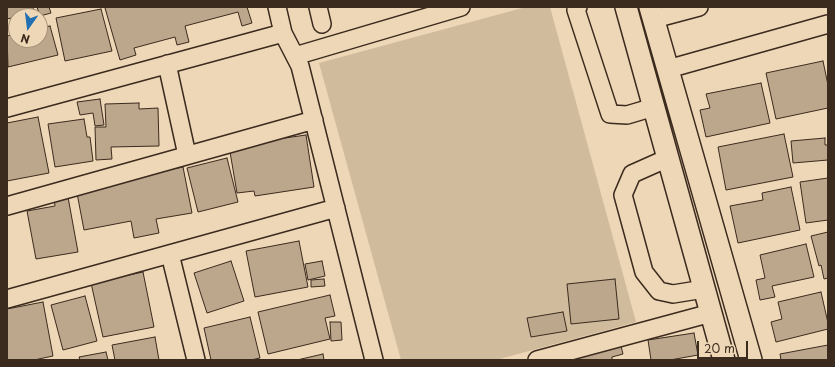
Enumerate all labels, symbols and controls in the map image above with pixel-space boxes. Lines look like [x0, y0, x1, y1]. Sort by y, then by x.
north arrow [8, 8, 48, 48]
text: N [19, 30, 32, 48]
scale bar [699, 333, 750, 359]
text: 20 m [704, 339, 735, 357]

